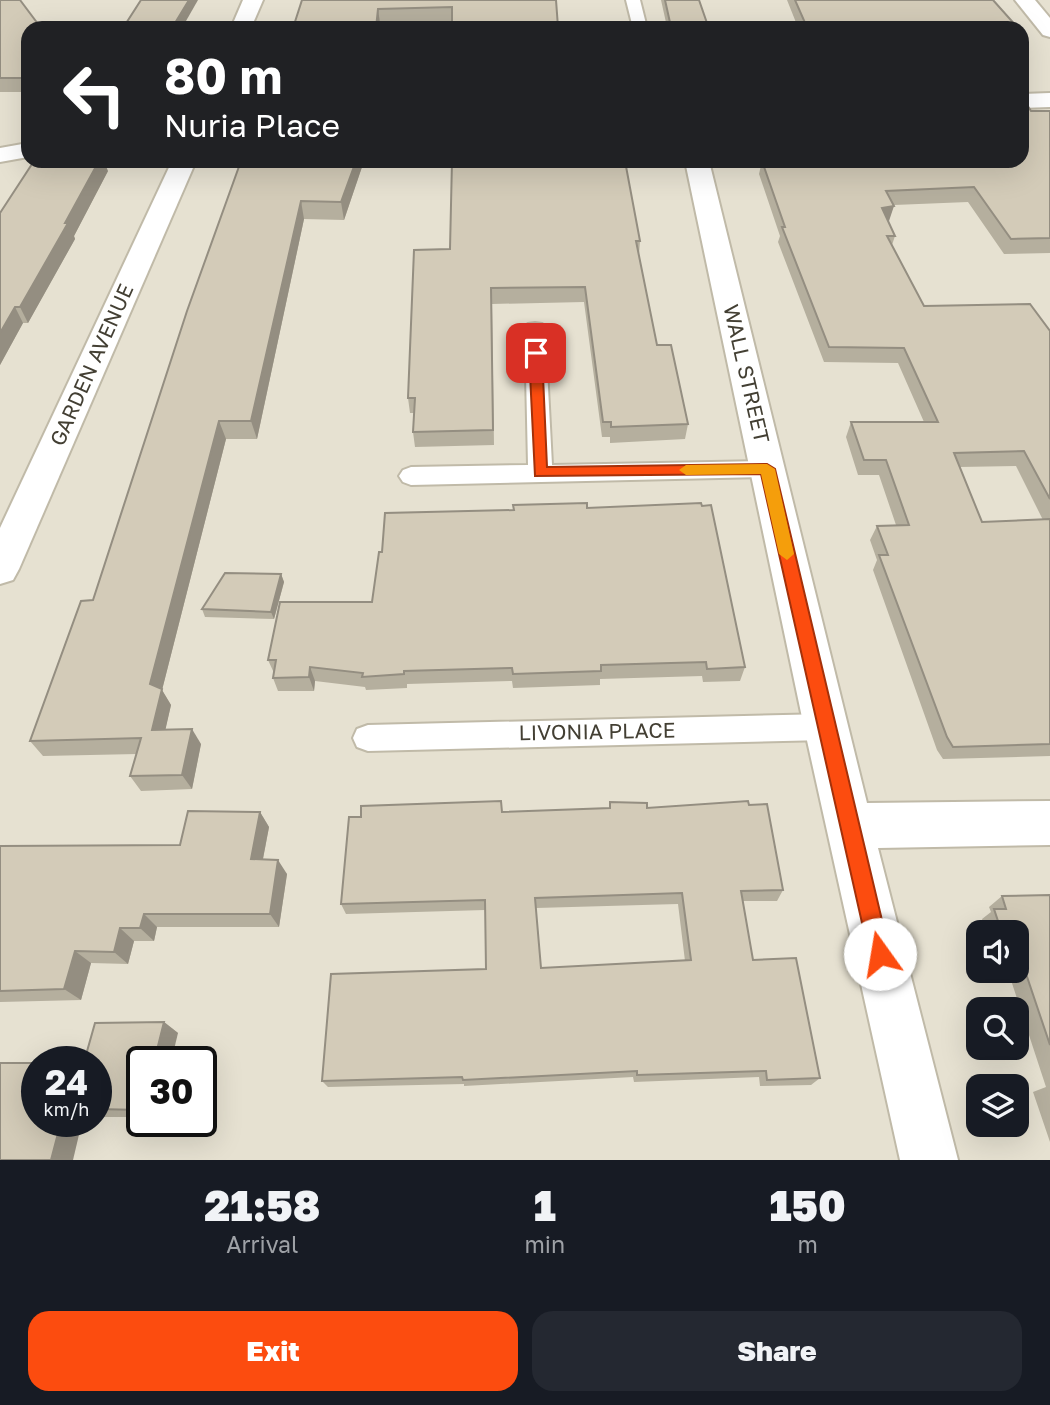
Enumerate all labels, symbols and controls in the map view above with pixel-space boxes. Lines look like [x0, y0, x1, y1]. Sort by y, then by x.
text: 80 m [164, 46, 282, 105]
icon: left [49, 49, 140, 140]
text: Nuria Place [164, 106, 340, 144]
street label: GARDEN AVENUE [44, 280, 138, 450]
street label: WALL STREET [718, 302, 776, 446]
pin [506, 323, 566, 383]
icon: arrive [517, 334, 555, 372]
street label: LIVONIA PLACE [518, 717, 676, 745]
position arrow [843, 917, 917, 991]
map controls [966, 920, 1029, 1137]
button: sound [966, 920, 1029, 983]
button: search [966, 997, 1029, 1060]
speed limit sign: 30 [126, 1046, 217, 1137]
text: 24 [45, 1061, 88, 1103]
button: layers [966, 1074, 1029, 1137]
text: km/h [44, 1098, 89, 1120]
text: 21:58 [204, 1180, 320, 1230]
text: 1 [534, 1180, 556, 1230]
text: 150 [769, 1180, 846, 1230]
text: Arrival [226, 1230, 298, 1258]
text: min [524, 1230, 565, 1258]
text: m [797, 1230, 818, 1258]
button: Exit [28, 1311, 518, 1391]
button: Share [532, 1311, 1022, 1391]

